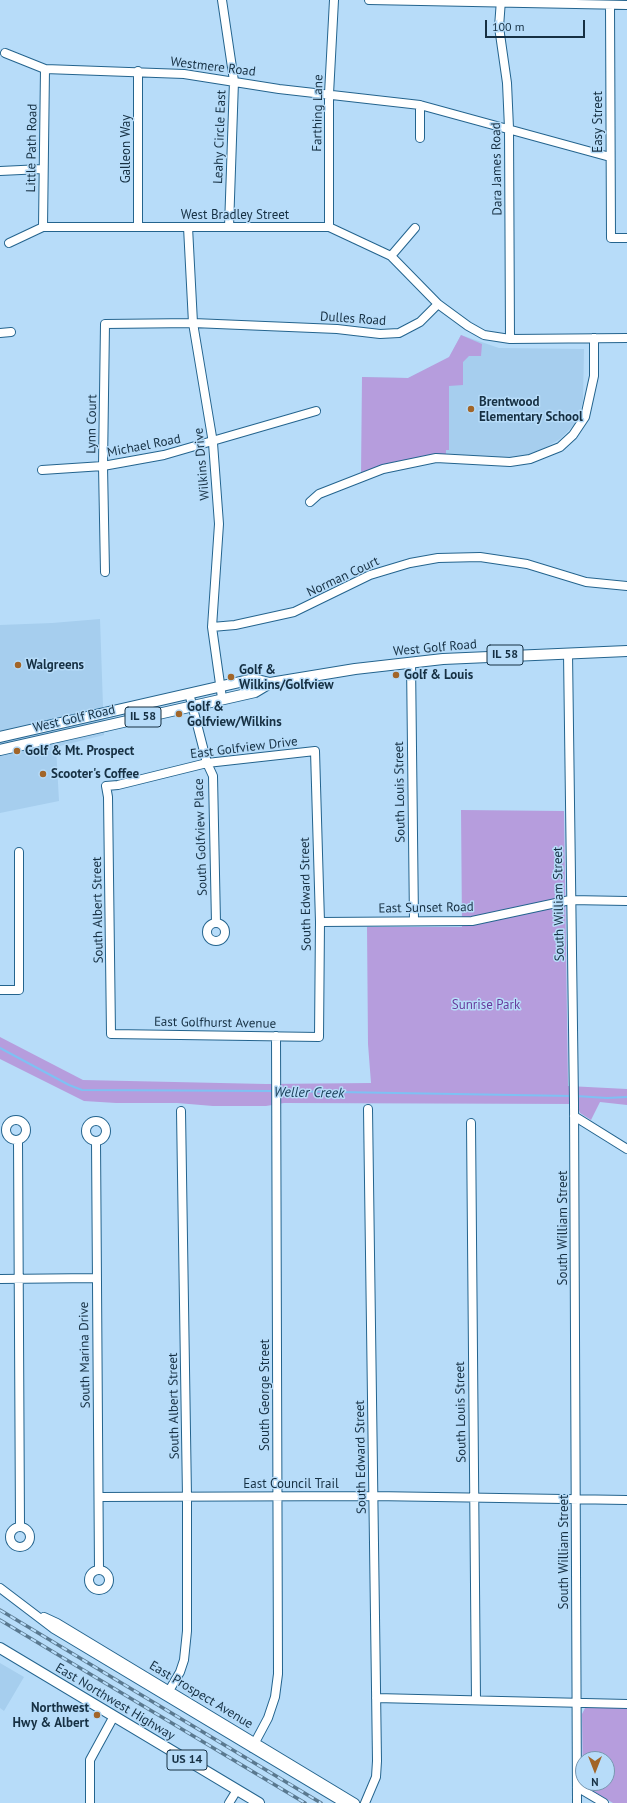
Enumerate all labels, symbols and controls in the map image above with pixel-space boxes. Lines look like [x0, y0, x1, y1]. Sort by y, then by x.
scale bar [487, 12, 587, 38]
text: 100 m [492, 19, 525, 34]
street label: Westmere Road [169, 54, 257, 80]
street label: Farthing Lane [310, 74, 326, 152]
street label: Leahy Circle East [211, 90, 229, 184]
street label: Easy Street [590, 91, 606, 153]
street label: Little Path Road [23, 104, 41, 192]
street label: Galleon Way [118, 115, 134, 183]
street label: Dara James Road [488, 122, 506, 216]
street label: West Bradley Street [181, 207, 289, 223]
street label: Dulles Road [319, 309, 387, 329]
street label: Lynn Court [84, 394, 100, 454]
place label: Brentwood Elementary School [479, 394, 583, 425]
marker: Brentwood Elementary School [466, 404, 476, 414]
street label: Wilkins Drive [191, 427, 213, 501]
street label: Michael Road [106, 431, 182, 461]
street label: Norman Court [304, 553, 382, 601]
street label: West Golf Road [392, 637, 478, 659]
road number: IL 58 [487, 645, 523, 665]
place label: Walgreens [26, 657, 84, 673]
marker: Walgreens [13, 660, 23, 670]
place label: Golf & Wilkins/Golfview [239, 662, 334, 693]
place label: Golf & Louis [404, 667, 473, 683]
marker: Golf & Louis [391, 670, 401, 680]
marker: Golf & Wilkins/Golfview [226, 672, 236, 682]
place label: Golf & Golfview/Wilkins [187, 699, 282, 730]
street label: West Golf Road [31, 702, 117, 736]
road number: IL 58 [125, 707, 161, 727]
marker: Golf & Golfview/Wilkins [174, 709, 184, 719]
street label: East Golfview Drive [189, 734, 299, 762]
street label: South Louis Street [391, 741, 409, 843]
place label: Golf & Mt. Prospect [25, 743, 134, 759]
marker: Golf & Mt. Prospect [12, 746, 22, 756]
place label: Scooter's Coffee [51, 766, 139, 782]
marker: Scooter's Coffee [38, 769, 48, 779]
street label: South Golfview Place [191, 778, 211, 896]
street label: South Edward Street [297, 837, 315, 951]
street label: South William Street [550, 846, 568, 962]
street label: South Albert Street [89, 856, 107, 964]
street label: East Sunset Road [378, 899, 474, 917]
park label: Sunrise Park [452, 997, 520, 1013]
street label: East Golfhurst Avenue [154, 1014, 276, 1032]
water label: Weller Creek [274, 1084, 344, 1102]
street label: South William Street [555, 1171, 571, 1285]
street label: South Marina Drive [76, 1302, 94, 1408]
street label: South George Street [257, 1339, 273, 1451]
street label: South Albert Street [165, 1352, 183, 1460]
street label: South Louis Street [452, 1361, 470, 1463]
street label: South Edward Street [352, 1400, 370, 1514]
street label: East Council Trail [243, 1476, 339, 1492]
street label: South William Street [556, 1495, 572, 1609]
street label: East Prospect Avenue [146, 1658, 256, 1732]
street label: East Northwest Highway [52, 1660, 178, 1744]
place label: Northwest Hwy & Albert [13, 1700, 89, 1731]
marker: Northwest Hwy & Albert [92, 1710, 102, 1720]
road number: US 14 [167, 1750, 207, 1770]
north arrow [575, 1751, 615, 1791]
text: N [591, 1775, 599, 1789]

